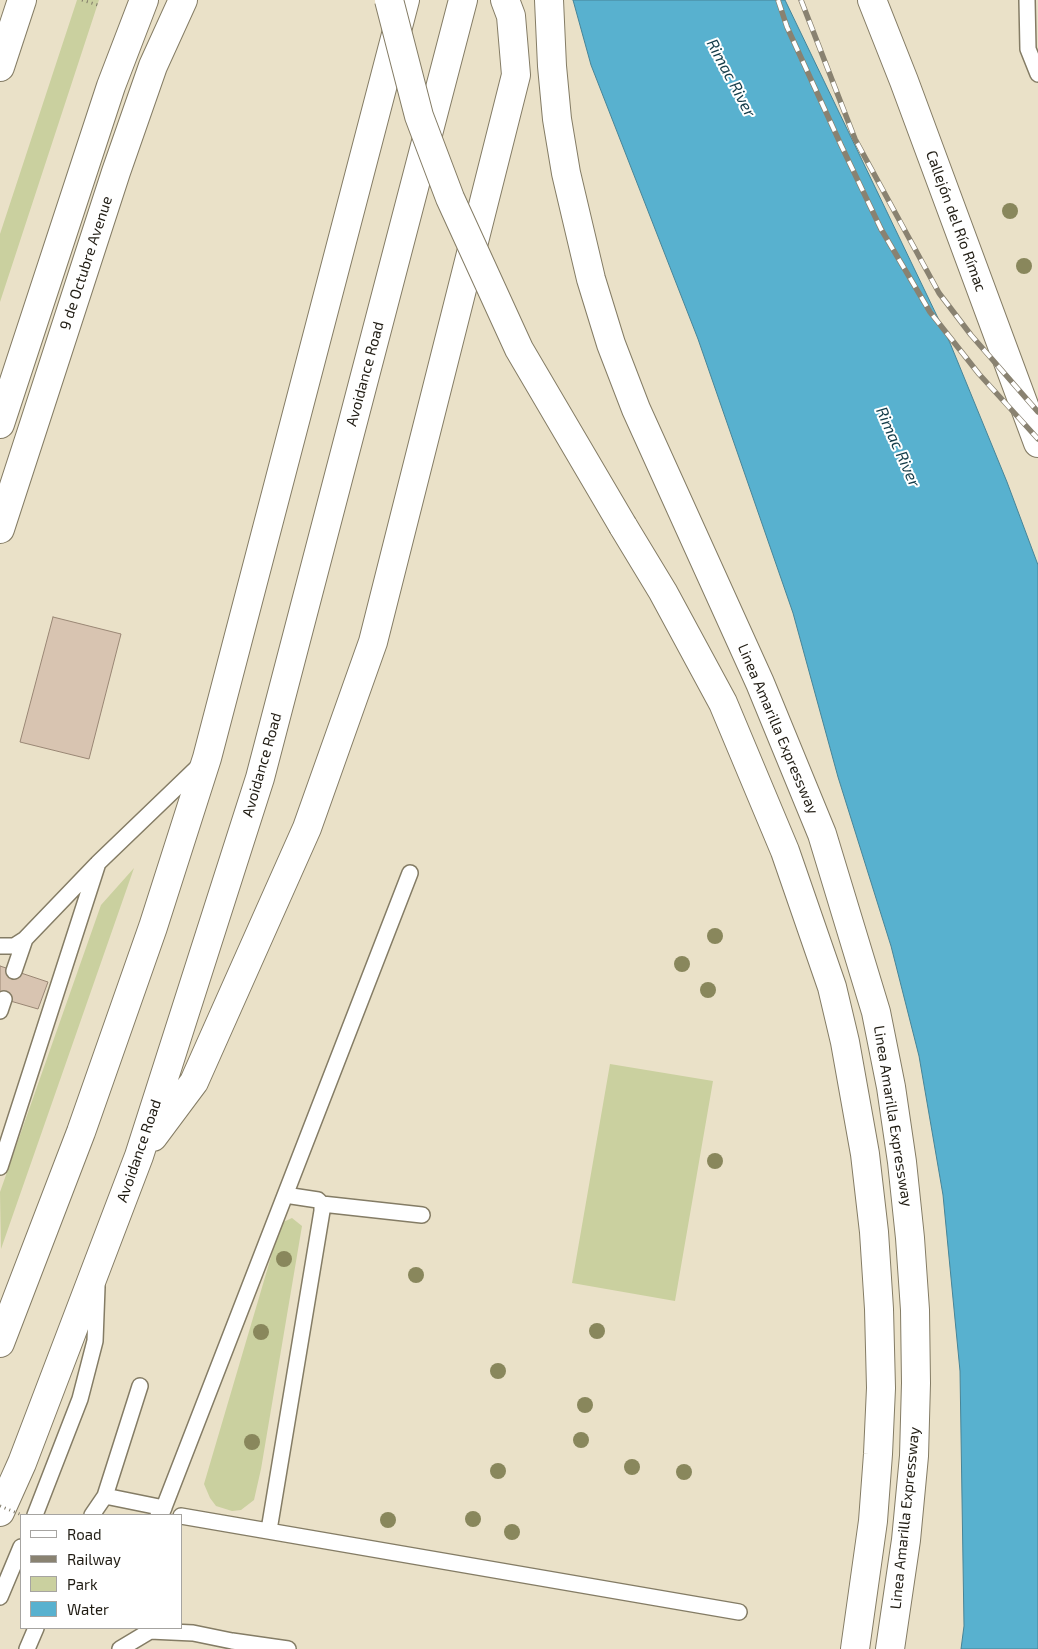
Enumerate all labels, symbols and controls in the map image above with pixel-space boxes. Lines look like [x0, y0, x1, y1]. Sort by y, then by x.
water label: Rimac River [702, 36, 760, 120]
street label: Callejón del Río Rímac [922, 148, 990, 294]
street label: 9 de Octubre Avenue [56, 194, 116, 332]
street label: Avoidance Road [342, 320, 388, 428]
water label: Rimac River [872, 404, 924, 490]
street label: Linea Amarilla Expressway [734, 641, 822, 817]
street label: Avoidance Road [238, 711, 286, 819]
street label: Linea Amarilla Expressway [870, 1024, 916, 1208]
street label: Avoidance Road [113, 1097, 165, 1205]
street label: Linea Amarilla Expressway [886, 1426, 924, 1610]
legend [20, 1514, 182, 1629]
text: Road [67, 1525, 102, 1543]
text: Railway [67, 1550, 121, 1568]
text: Park [67, 1575, 98, 1593]
text: Water [67, 1600, 109, 1618]

